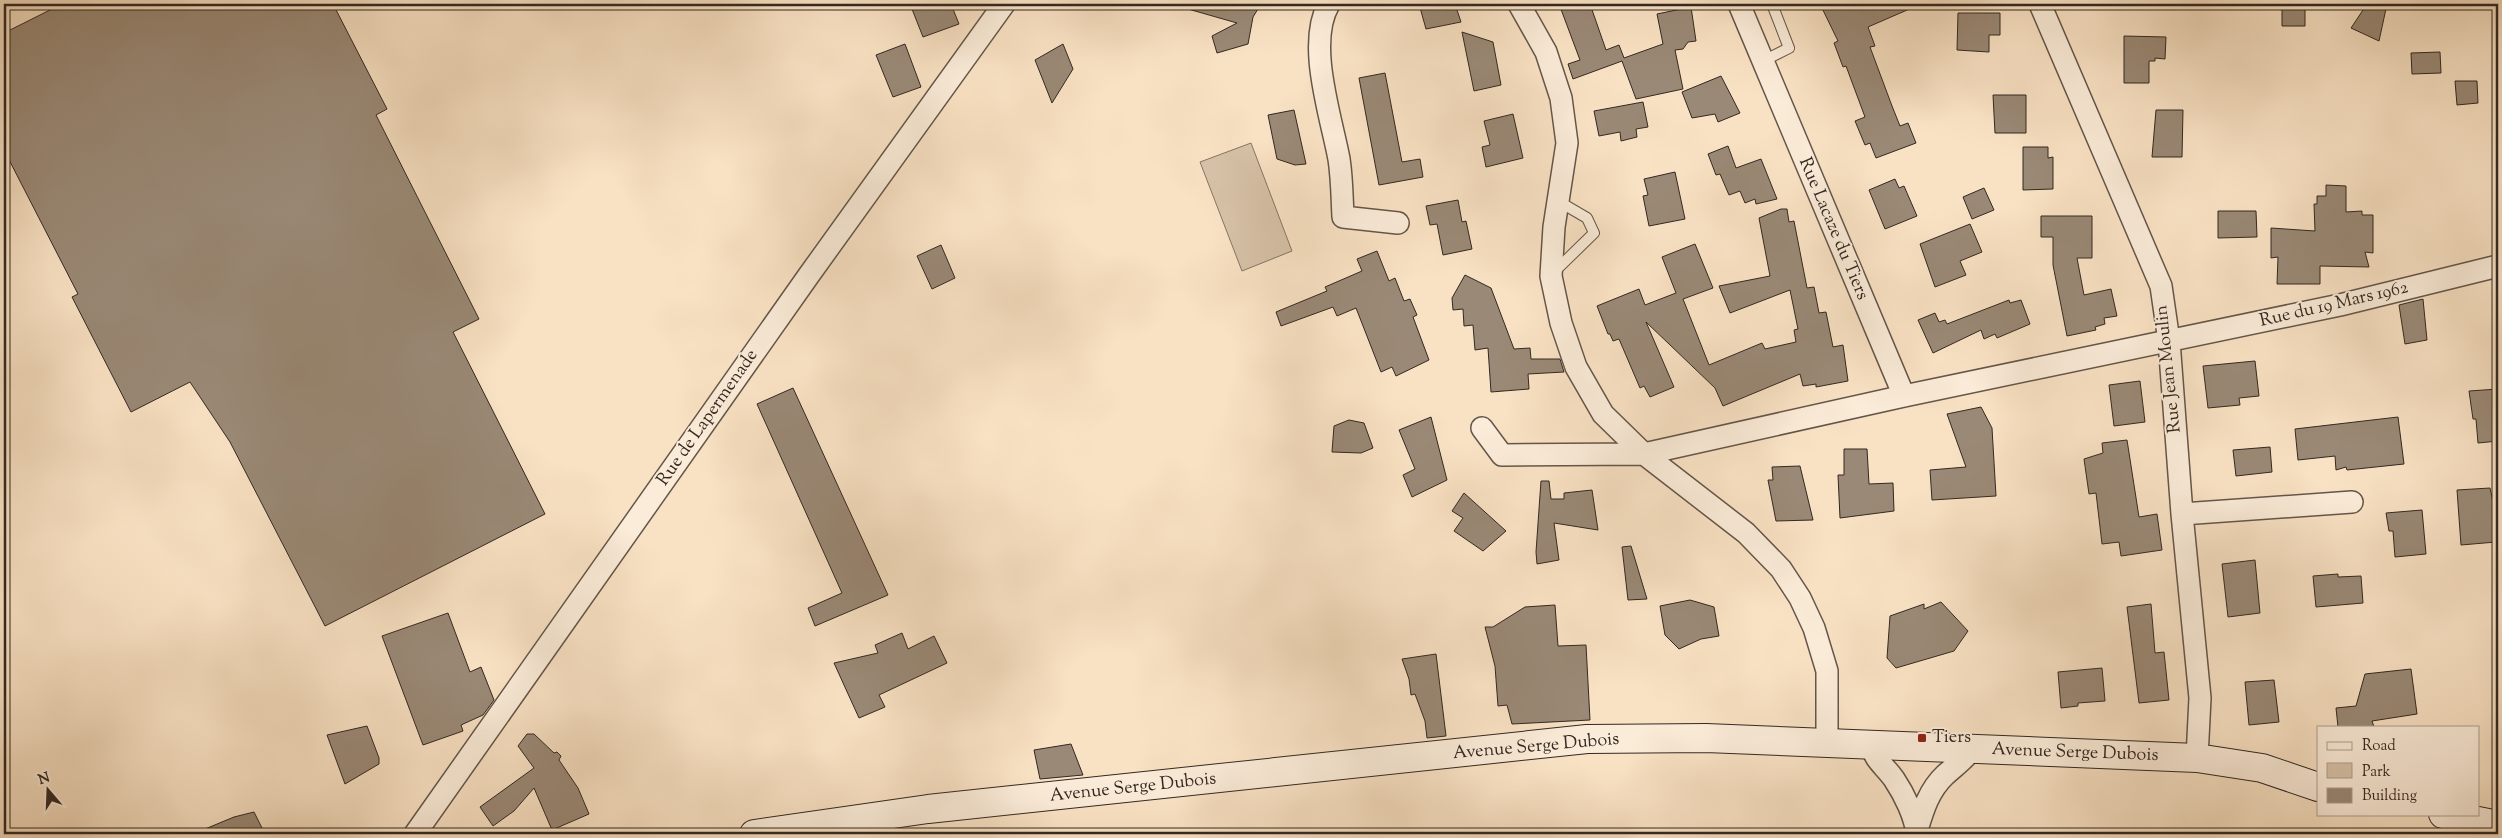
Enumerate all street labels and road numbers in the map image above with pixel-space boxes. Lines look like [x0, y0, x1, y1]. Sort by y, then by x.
street label: Rue Lacaze du Tiers [1791, 154, 1875, 304]
street label: Rue du 19 Mars 1962 [2257, 275, 2411, 335]
street label: Rue Jean Moulin [2149, 303, 2189, 434]
street label: Rue de Lapermenade [651, 344, 765, 492]
street label: Avenue Serge Dubois [1452, 727, 1620, 767]
street label: Avenue Serge Dubois [1991, 737, 2159, 769]
street label: Avenue Serge Dubois [1049, 766, 1217, 810]

